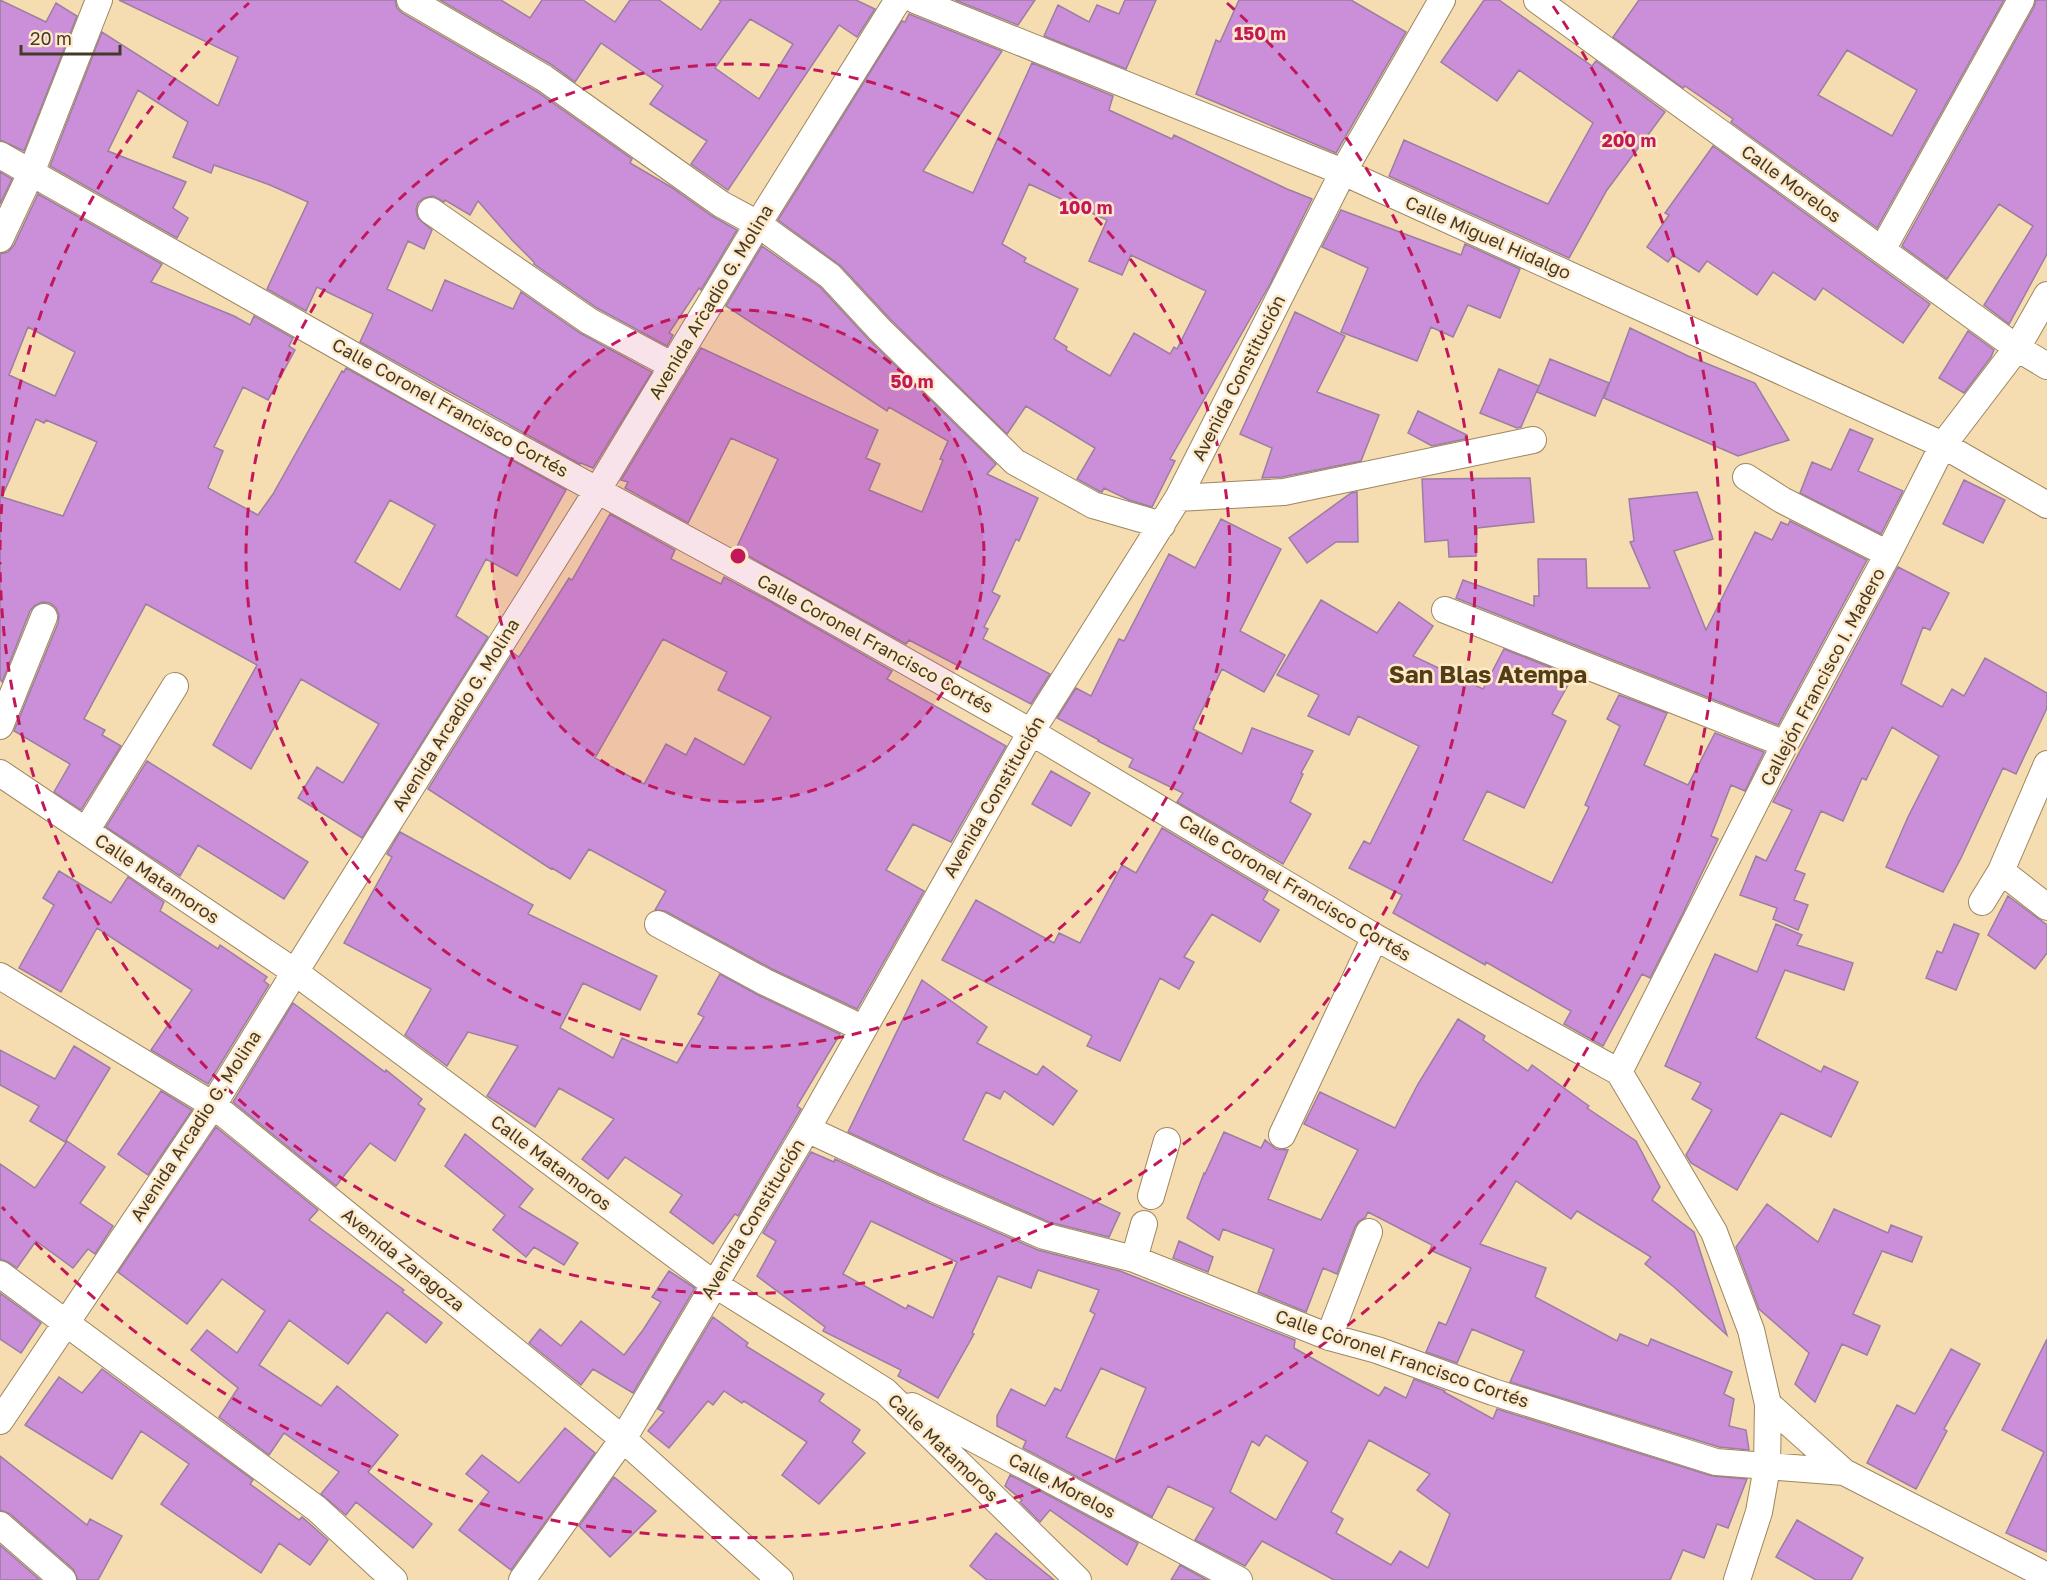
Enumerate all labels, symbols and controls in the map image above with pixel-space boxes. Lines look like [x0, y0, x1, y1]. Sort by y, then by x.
scale bar [21, 18, 120, 56]
text: 150 m [1234, 22, 1286, 44]
text: 20 m [30, 27, 72, 49]
text: 200 m [1602, 129, 1656, 151]
street label: Calle Morelos [1737, 140, 1846, 227]
street label: Calle Miguel Hidalgo [1402, 191, 1575, 284]
text: 100 m [1060, 196, 1112, 218]
street label: Avenida Arcadio G. Molina [643, 200, 777, 403]
street label: Avenida Constitución [1187, 291, 1289, 464]
street label: Calle Coronel Francisco Cortés [328, 333, 572, 481]
text: 50 m [891, 370, 933, 392]
centre of rings [728, 546, 748, 566]
street label: Callejón Francisco I. Madero [1755, 564, 1889, 789]
street label: Calle Coronel Francisco Cortés [753, 569, 997, 717]
street label: Avenida Arcadio G. Molina [387, 614, 524, 815]
district label: San Blas Atempa [1389, 659, 1587, 688]
street label: Avenida Constitución [938, 712, 1048, 881]
street label: Calle Coronel Francisco Cortés [1175, 809, 1416, 965]
street label: Calle Matamoros [91, 828, 224, 928]
street label: Avenida Arcadio G. Molina [125, 1026, 265, 1225]
street label: Calle Matamoros [487, 1110, 616, 1215]
street label: Avenida Constitución [696, 1134, 809, 1303]
street label: Avenida Zaragoza [338, 1203, 470, 1316]
street label: Calle Coronel Francisco Cortés [1273, 1304, 1532, 1412]
street label: Calle Matamoros [884, 1389, 1004, 1506]
street label: Calle Morelos [1005, 1448, 1120, 1523]

